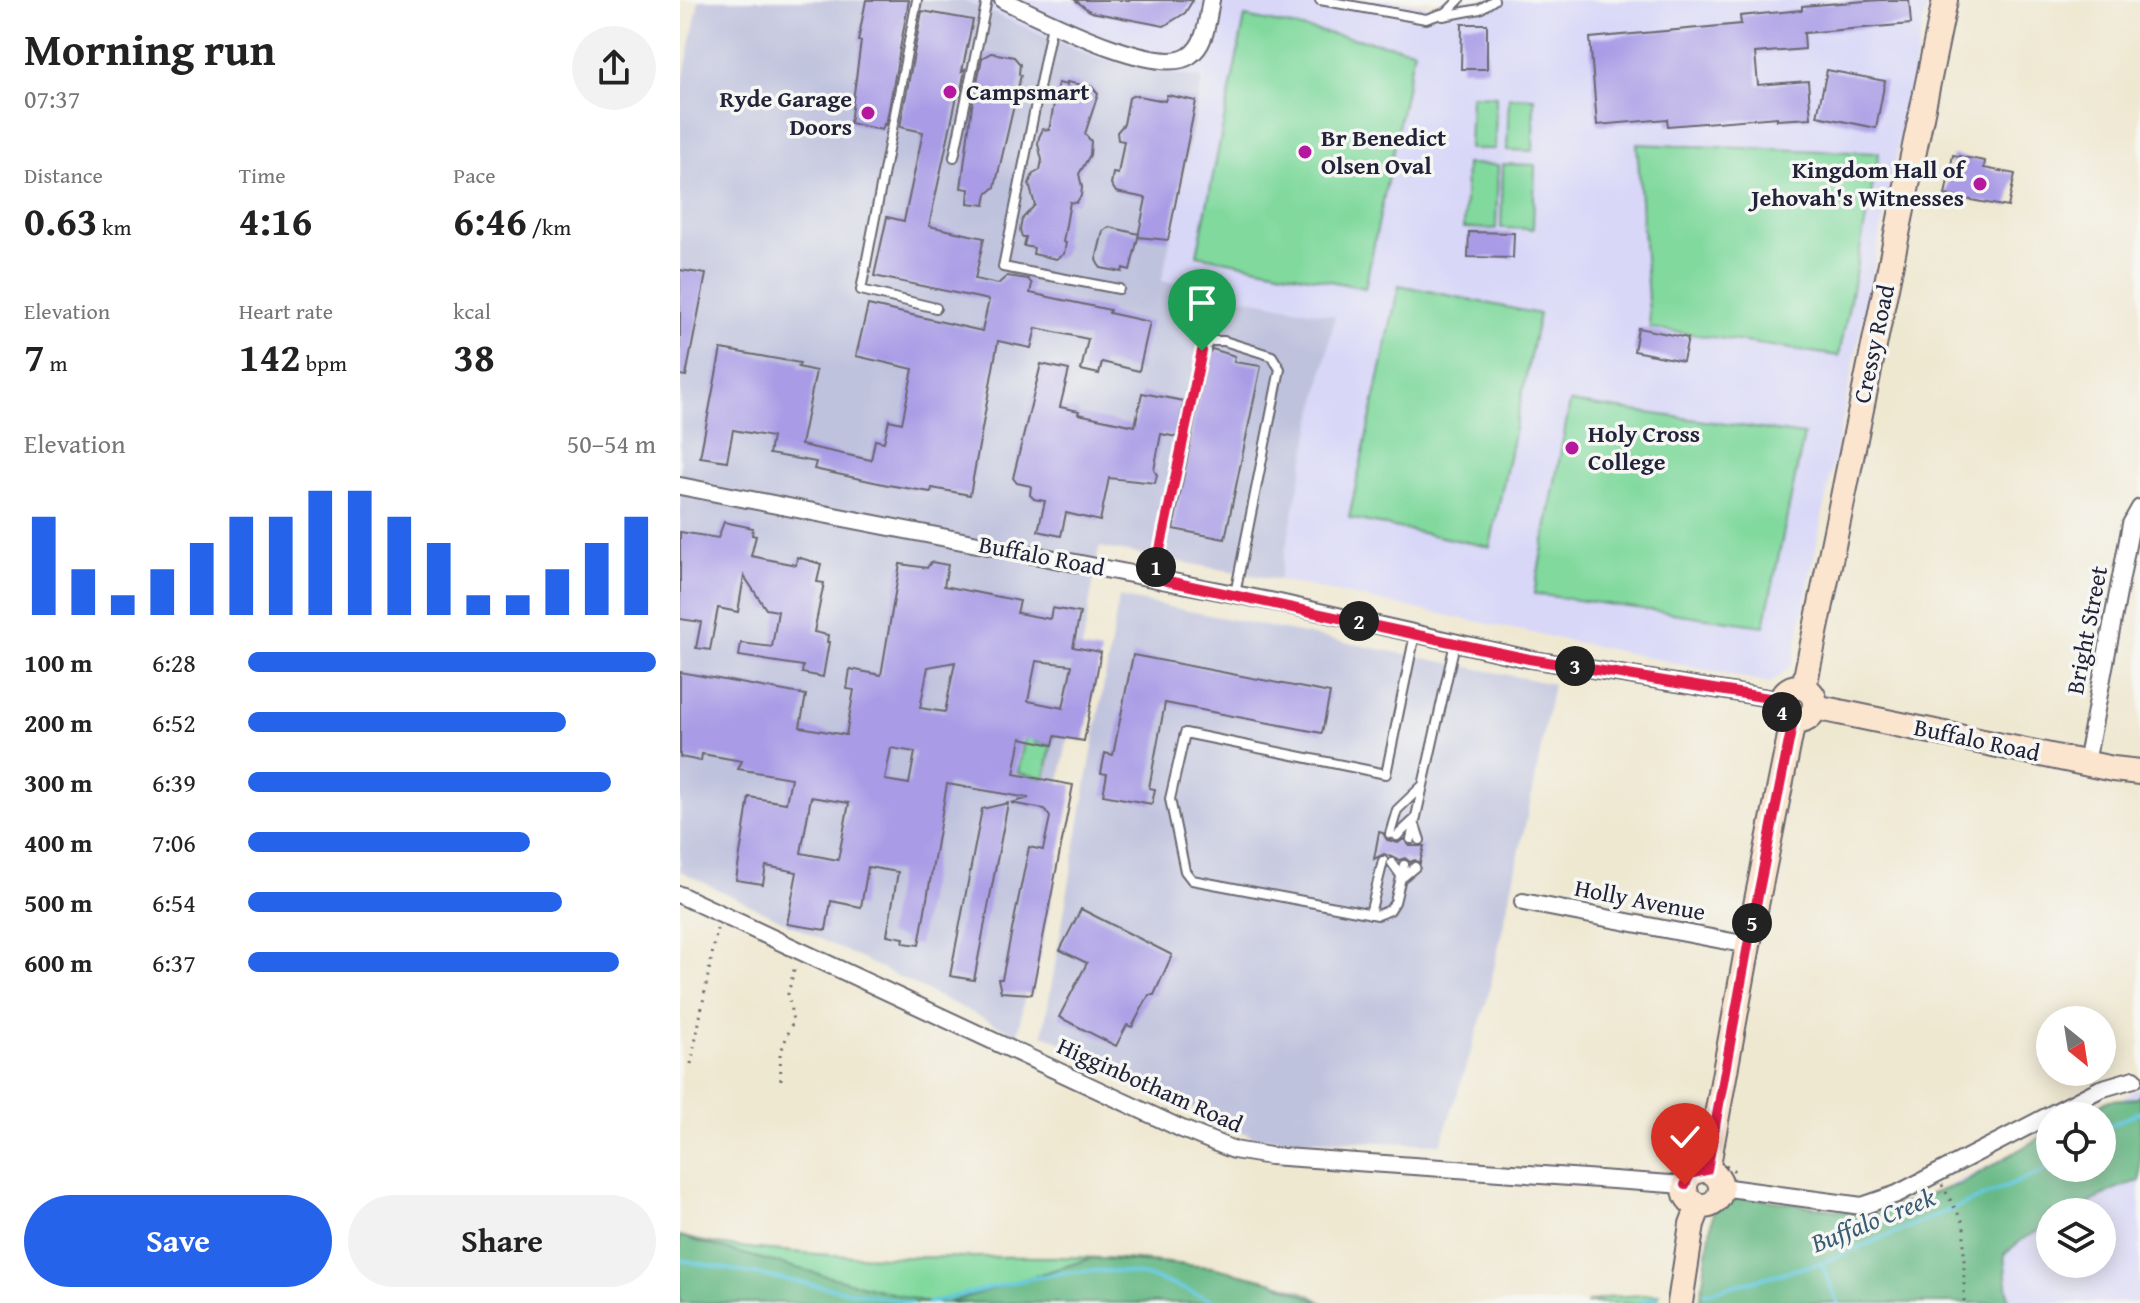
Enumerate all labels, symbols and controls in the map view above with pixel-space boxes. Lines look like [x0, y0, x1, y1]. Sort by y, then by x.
text: Morning run [24, 17, 275, 81]
button: share [572, 26, 656, 110]
place label: Campsmart [966, 74, 1089, 109]
text: 07:37 [24, 79, 80, 118]
place label: Ryde Garage Doors [720, 81, 852, 144]
marker: Campsmart [941, 83, 959, 101]
marker: Ryde Garage Doors [859, 104, 877, 122]
place label: Br Benedict Olsen Oval [1321, 120, 1446, 183]
marker: Br Benedict Olsen Oval [1296, 143, 1314, 161]
place label: Kingdom Hall of Jehovah's Witnesses [1747, 152, 1967, 215]
text: Distance [24, 159, 103, 191]
text: Time [239, 159, 285, 191]
text: Pace [453, 159, 496, 191]
marker: Kingdom Hall of Jehovah's Witnesses [1971, 175, 1989, 193]
text: 0.63 [24, 191, 97, 250]
text: 4:16 [239, 191, 312, 250]
text: 6:46 [453, 191, 527, 250]
text: km [97, 211, 131, 243]
text: /km [527, 211, 571, 243]
pin [1168, 269, 1236, 351]
icon: arrive [1180, 281, 1224, 325]
street label: Cressy Road [1844, 281, 1903, 406]
text: Elevation [24, 295, 110, 327]
text: Heart rate [239, 295, 333, 327]
text: kcal [453, 295, 491, 327]
text: 7 [24, 327, 45, 386]
text: 142 [239, 327, 301, 386]
text: 38 [453, 327, 495, 386]
text: m [45, 347, 68, 379]
text: bpm [301, 347, 347, 379]
place label: Holy Cross College [1588, 416, 1700, 479]
text: Elevation [24, 424, 126, 463]
text: 50–54 m [567, 424, 656, 463]
marker: Holy Cross College [1563, 439, 1581, 457]
street label: Buffalo Road [976, 526, 1108, 585]
pin: 1 [1136, 547, 1176, 587]
text: 1 [1150, 551, 1162, 583]
street label: Bright Street [2057, 562, 2116, 697]
pin: 2 [1339, 601, 1379, 641]
text: 2 [1353, 605, 1365, 637]
text: 100 m [24, 643, 92, 682]
text: 6:28 [152, 643, 196, 682]
pin: 3 [1555, 646, 1595, 686]
text: 3 [1569, 650, 1581, 682]
pin: 4 [1762, 692, 1802, 732]
text: 4 [1776, 696, 1788, 728]
text: 200 m [24, 703, 92, 742]
text: 6:52 [152, 703, 196, 742]
street label: Buffalo Road [1911, 709, 2043, 770]
text: 300 m [24, 763, 92, 802]
text: 6:39 [152, 763, 196, 802]
text: 400 m [24, 823, 92, 862]
text: 7:06 [152, 823, 196, 862]
street label: Holly Avenue [1572, 870, 1709, 929]
text: 500 m [24, 883, 92, 922]
text: 6:54 [152, 883, 196, 922]
pin: 5 [1732, 903, 1772, 943]
text: 5 [1746, 907, 1758, 939]
text: 600 m [24, 943, 92, 982]
text: 6:37 [152, 943, 196, 982]
north arrow [2036, 1006, 2116, 1086]
map controls [2036, 1006, 2116, 1278]
street label: Higginbotham Road [1052, 1028, 1249, 1141]
button: locate [2036, 1102, 2116, 1182]
pin [1651, 1103, 1719, 1185]
icon: check [1663, 1115, 1707, 1159]
water label: Buffalo Creek [1804, 1177, 1941, 1263]
button: Save [24, 1195, 332, 1287]
button: Share [348, 1195, 656, 1287]
button: layers [2036, 1198, 2116, 1278]

